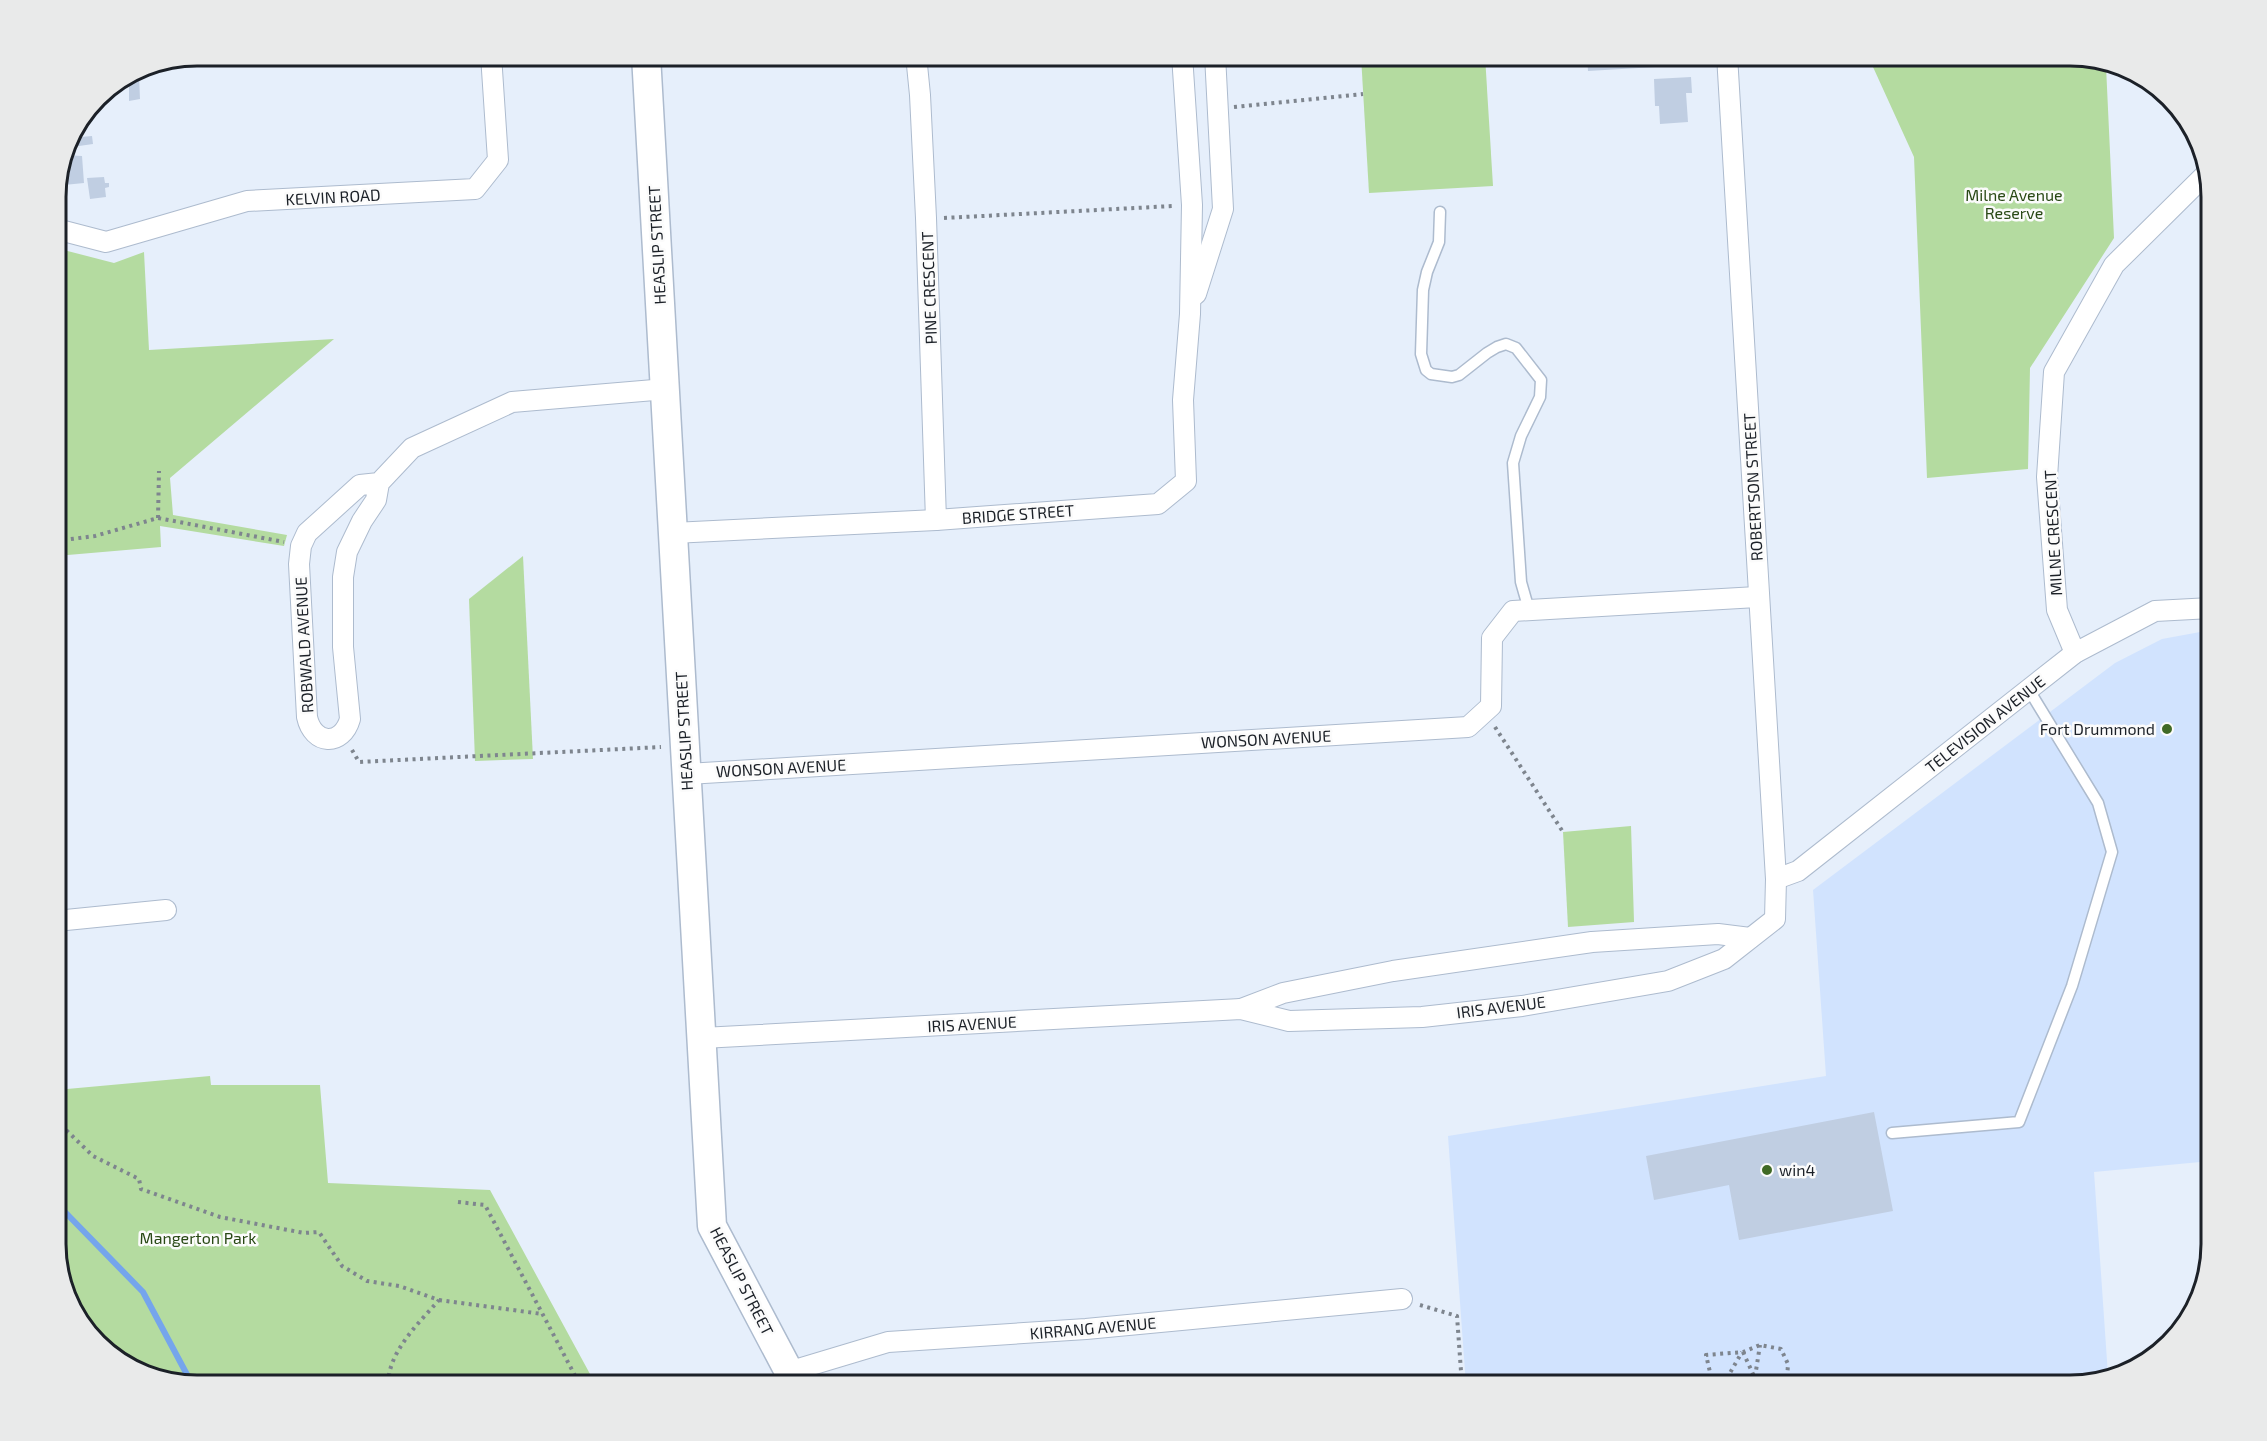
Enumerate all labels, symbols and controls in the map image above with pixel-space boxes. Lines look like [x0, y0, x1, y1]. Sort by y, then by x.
street label: KELVIN ROAD [285, 185, 381, 208]
street label: HEASLIP STREET [644, 185, 669, 305]
park label: Milne Avenue Reserve [1965, 185, 2063, 222]
street label: PINE CRESCENT [917, 231, 940, 345]
street label: ROBERTSON STREET [1739, 412, 1766, 562]
street label: MILNE CRESCENT [2040, 470, 2065, 596]
street label: BRIDGE STREET [961, 500, 1075, 527]
street label: ROBWALD AVENUE [290, 576, 317, 714]
street label: HEASLIP STREET [671, 671, 696, 791]
street label: TELEVISION AVENUE [1921, 671, 2048, 776]
place label: Fort Drummond [2040, 719, 2155, 738]
marker: Fort Drummond [2160, 722, 2174, 736]
street label: WONSON AVENUE [1200, 726, 1332, 751]
street label: WONSON AVENUE [715, 755, 847, 780]
street label: IRIS AVENUE [1455, 992, 1547, 1021]
street label: IRIS AVENUE [927, 1012, 1017, 1035]
place label: win4 [1779, 1160, 1815, 1179]
marker: win4 [1760, 1163, 1774, 1177]
street label: HEASLIP STREET [707, 1223, 778, 1338]
park label: Mangerton Park [140, 1228, 256, 1247]
street label: KIRRANG AVENUE [1029, 1313, 1157, 1342]

